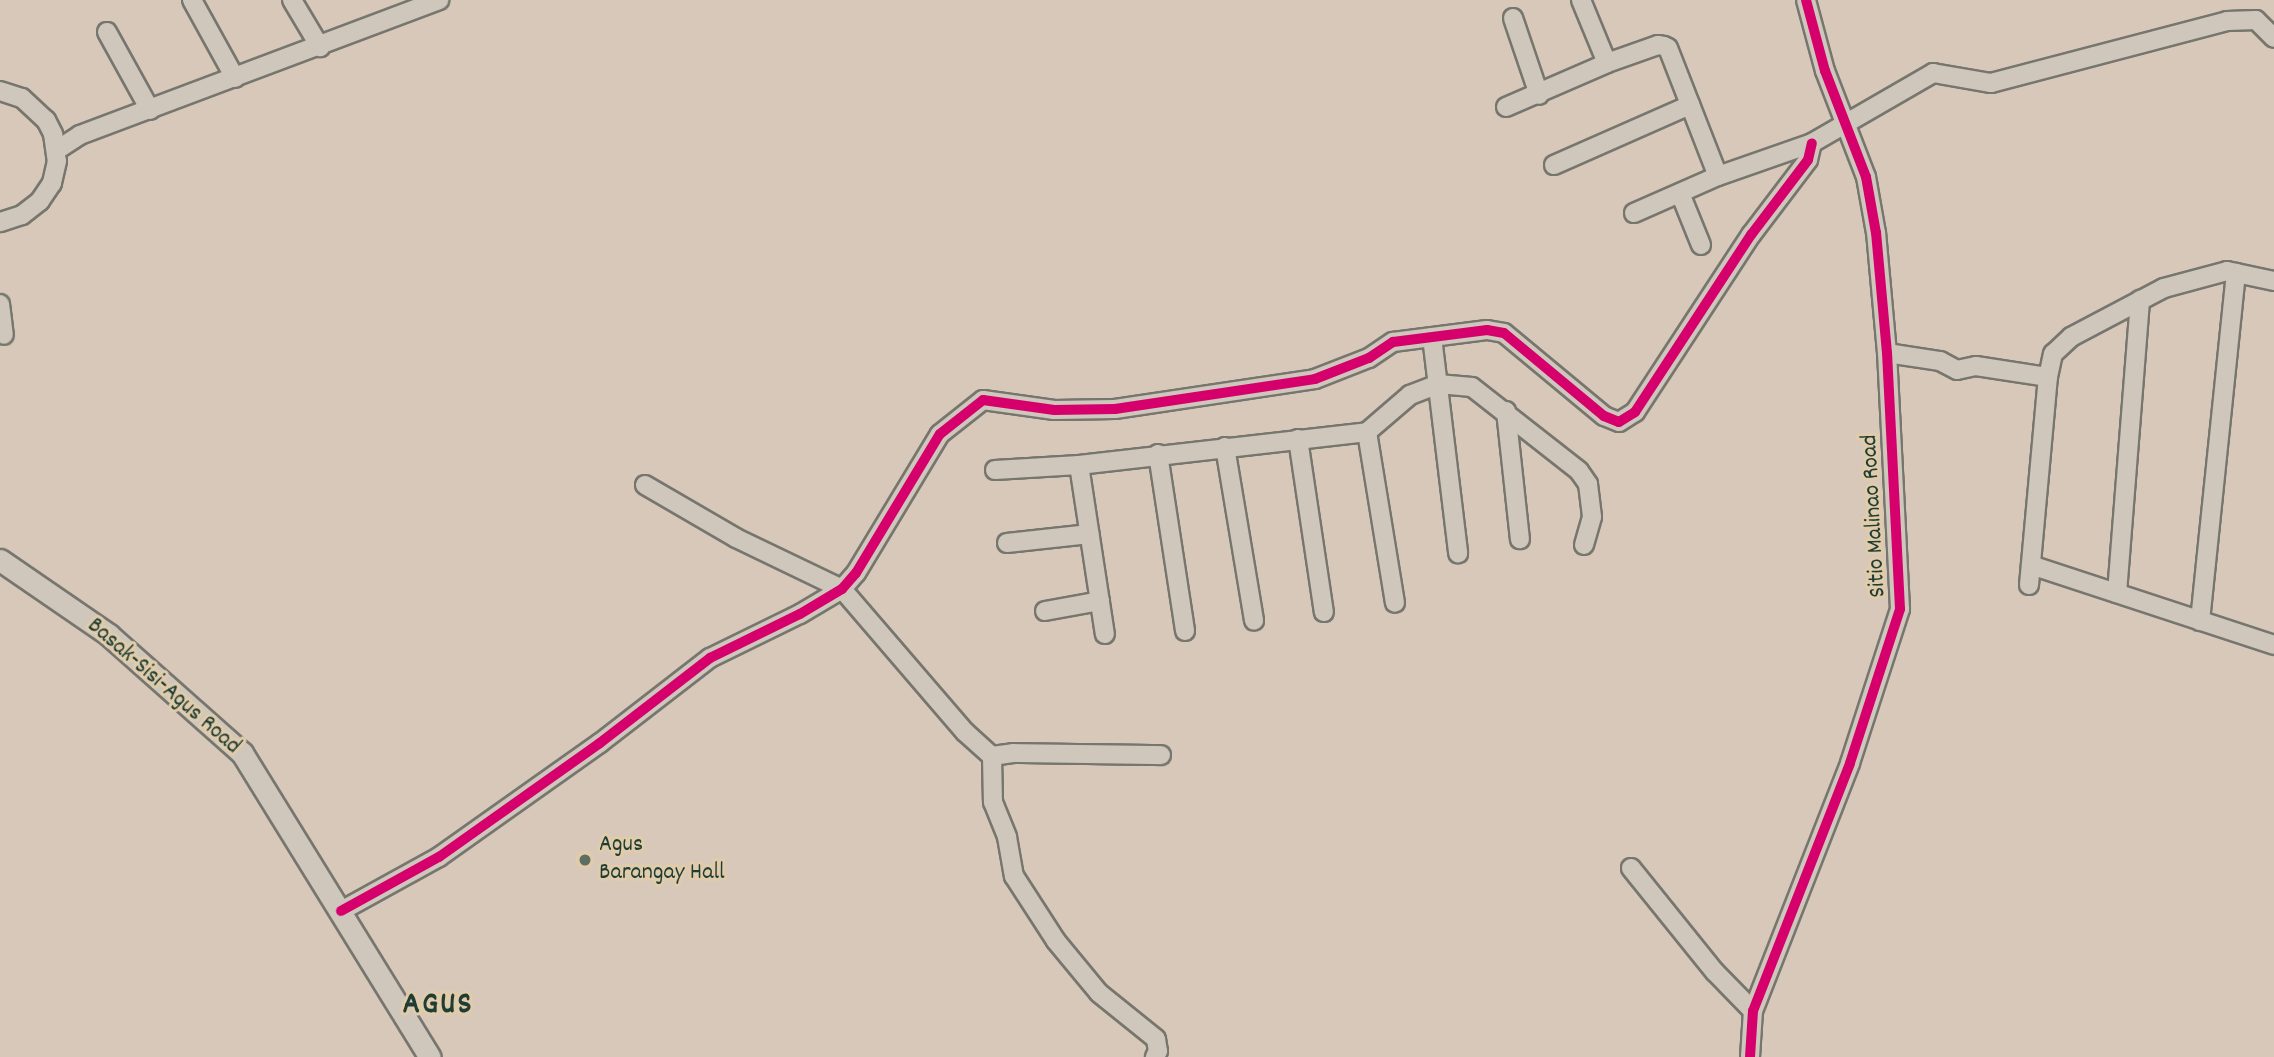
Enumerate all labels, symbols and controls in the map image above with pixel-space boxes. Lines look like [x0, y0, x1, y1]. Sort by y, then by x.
street label: Sitio Malinao Road [1856, 434, 1894, 598]
street label: Basak-Sisi-Agus Road [80, 612, 246, 762]
place label: Agus Barangay Hall [599, 832, 725, 888]
marker: Agus Barangay Hall [577, 852, 593, 868]
district label: AGUS [403, 987, 473, 1025]

